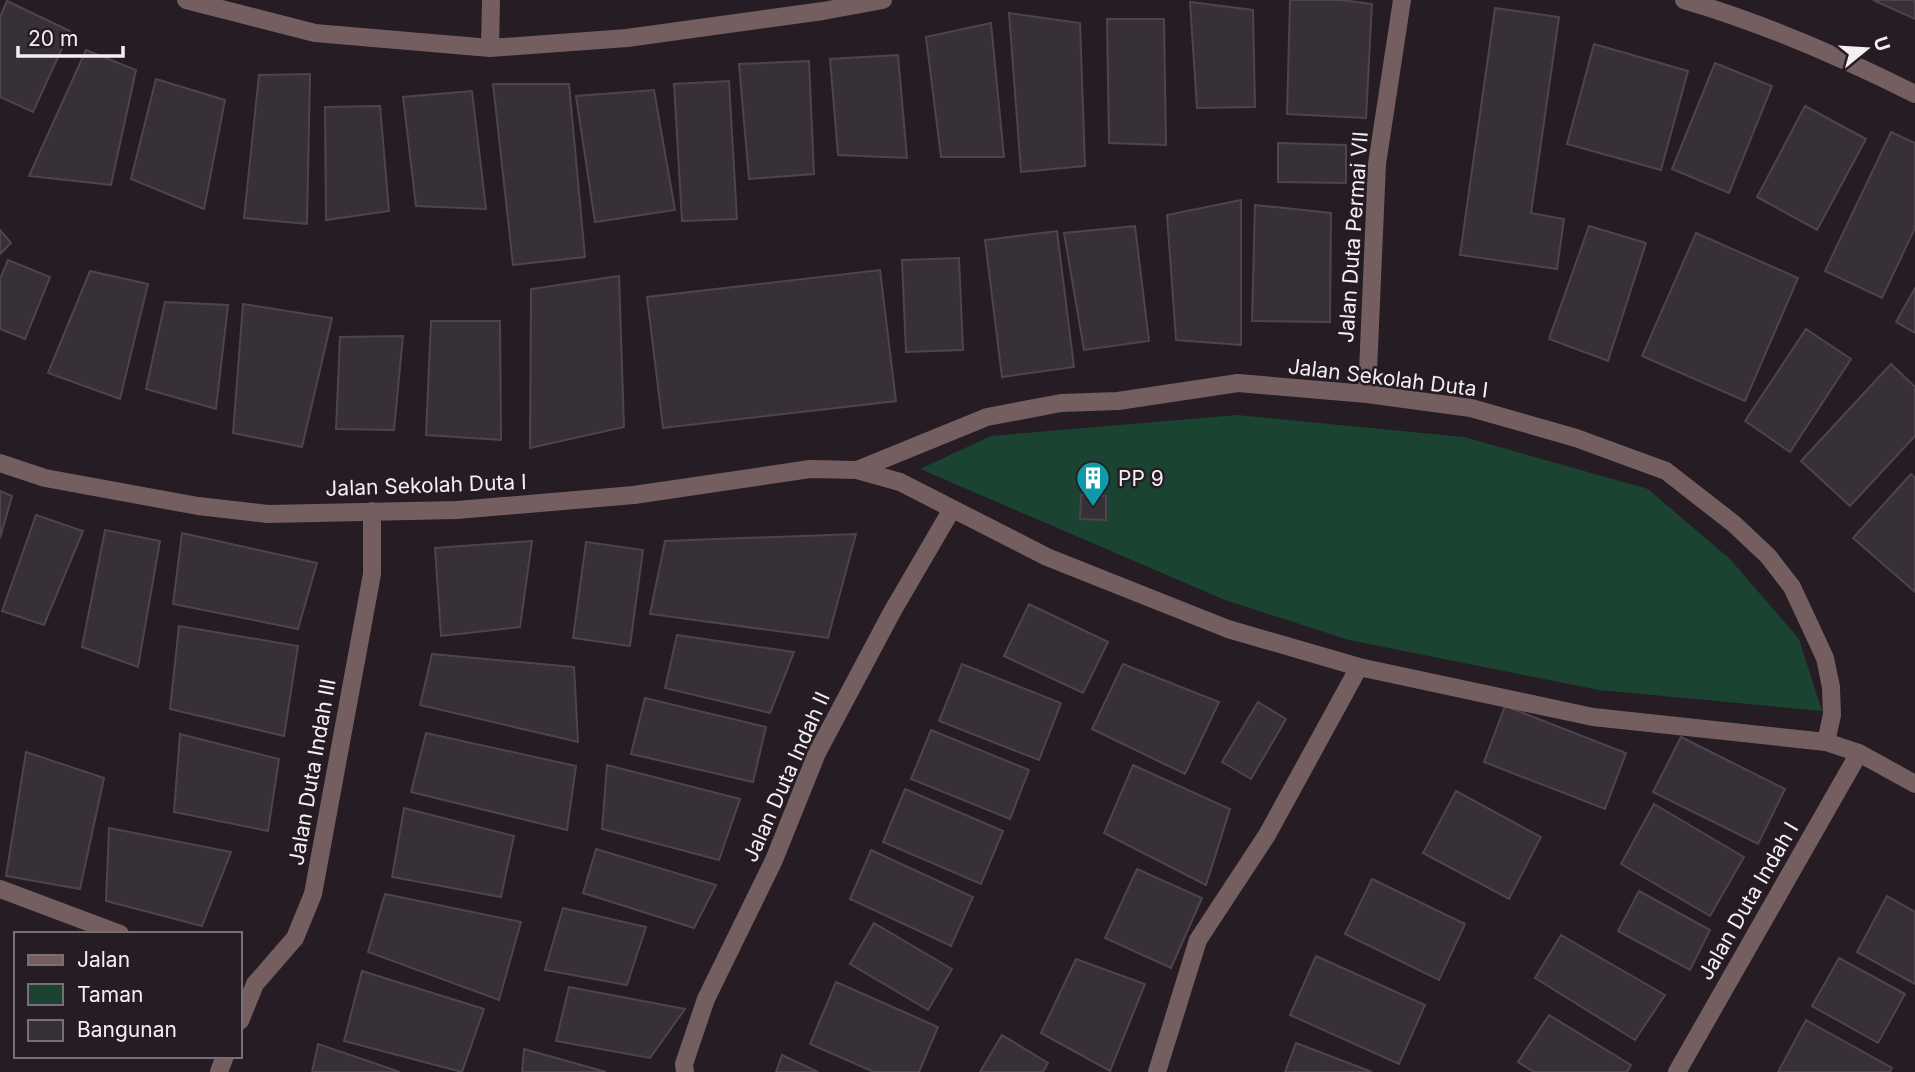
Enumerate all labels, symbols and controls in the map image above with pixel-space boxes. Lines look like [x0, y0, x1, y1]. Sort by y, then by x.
scale bar [18, 14, 122, 58]
north arrow [1831, 14, 1901, 84]
text: 20 m [28, 26, 78, 51]
text: U [1869, 34, 1895, 54]
street label: Jalan Duta Permai VII [1333, 130, 1373, 344]
street label: Jalan Sekolah Duta I [1287, 353, 1489, 403]
building icon: PP 9 [1074, 459, 1112, 508]
place label: PP 9 [1118, 466, 1164, 491]
street label: Jalan Sekolah Duta I [325, 469, 527, 501]
street label: Jalan Duta Indah III [283, 677, 341, 867]
street label: Jalan Duta Indah II [737, 688, 835, 866]
street label: Jalan Duta Indah I [1693, 818, 1803, 984]
legend [14, 932, 242, 1058]
text: Jalan [77, 947, 130, 972]
text: Taman [77, 982, 143, 1007]
text: Bangunan [77, 1017, 177, 1042]

